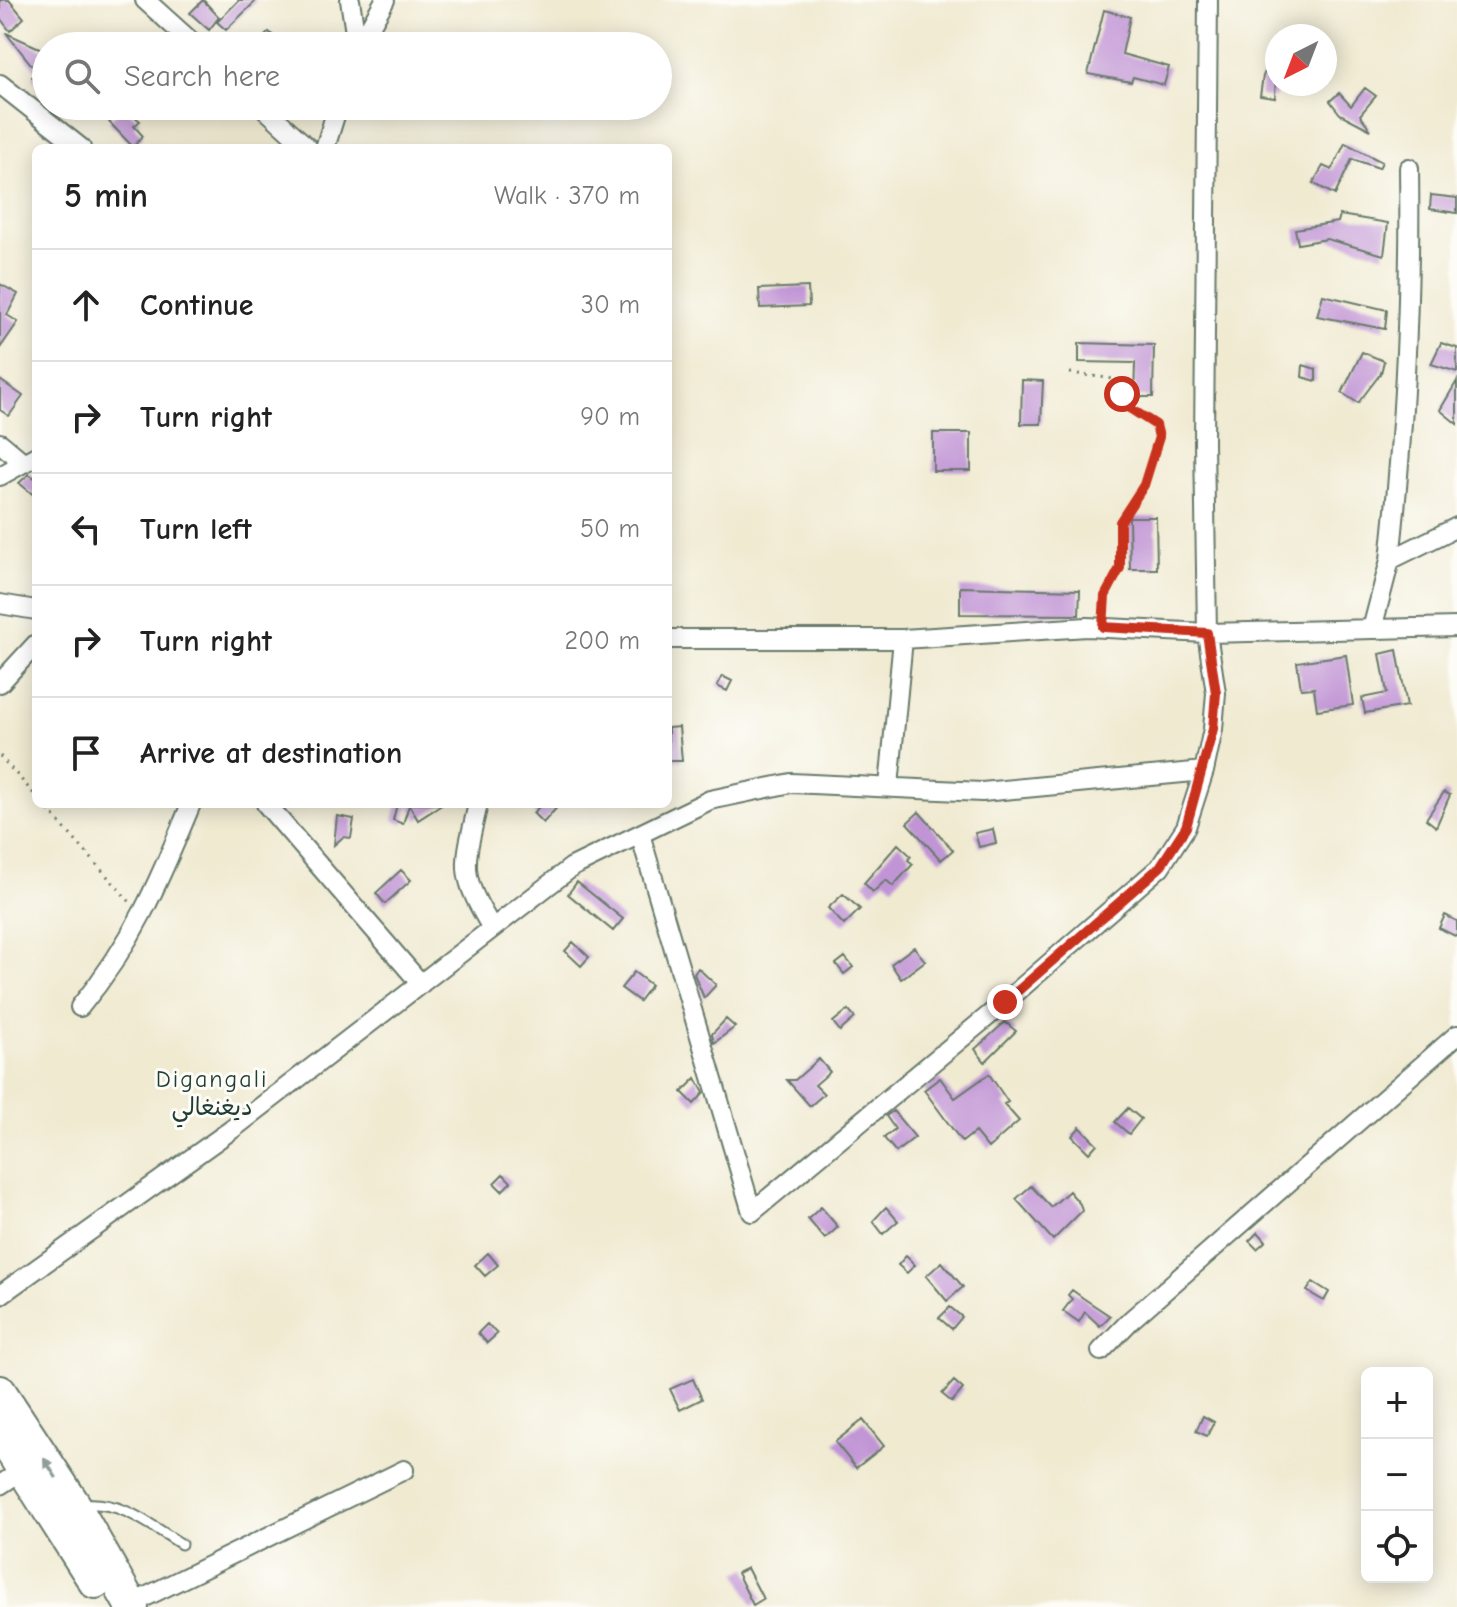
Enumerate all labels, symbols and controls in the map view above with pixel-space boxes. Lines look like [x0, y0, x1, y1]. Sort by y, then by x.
north arrow [1265, 24, 1337, 96]
search box [32, 32, 672, 120]
icon: search [60, 54, 104, 98]
text: Search here [124, 59, 280, 94]
text: 5 min [64, 176, 148, 216]
text: Walk · 370 m [494, 181, 640, 211]
icon: ahead [64, 283, 108, 327]
text: Continue [140, 288, 254, 323]
text: 30 m [581, 290, 640, 320]
route start [1104, 376, 1140, 412]
icon: right [64, 395, 108, 439]
text: Turn right [140, 400, 272, 435]
text: 90 m [580, 402, 640, 432]
icon: left [64, 507, 108, 551]
text: Turn left [140, 512, 252, 547]
text: 50 m [580, 514, 640, 544]
icon: right [64, 619, 108, 663]
text: Turn right [140, 624, 272, 659]
text: 200 m [565, 626, 640, 656]
icon: arrive [64, 731, 108, 775]
text: Arrive at destination [140, 736, 402, 771]
route end [987, 984, 1023, 1020]
district label: Digangali ديغنغالي [156, 1065, 268, 1128]
map controls [1361, 1367, 1433, 1583]
button: + [1361, 1367, 1433, 1439]
button: − [1361, 1439, 1433, 1511]
one-way arrow [42, 1457, 57, 1478]
button: locate [1361, 1511, 1433, 1583]

